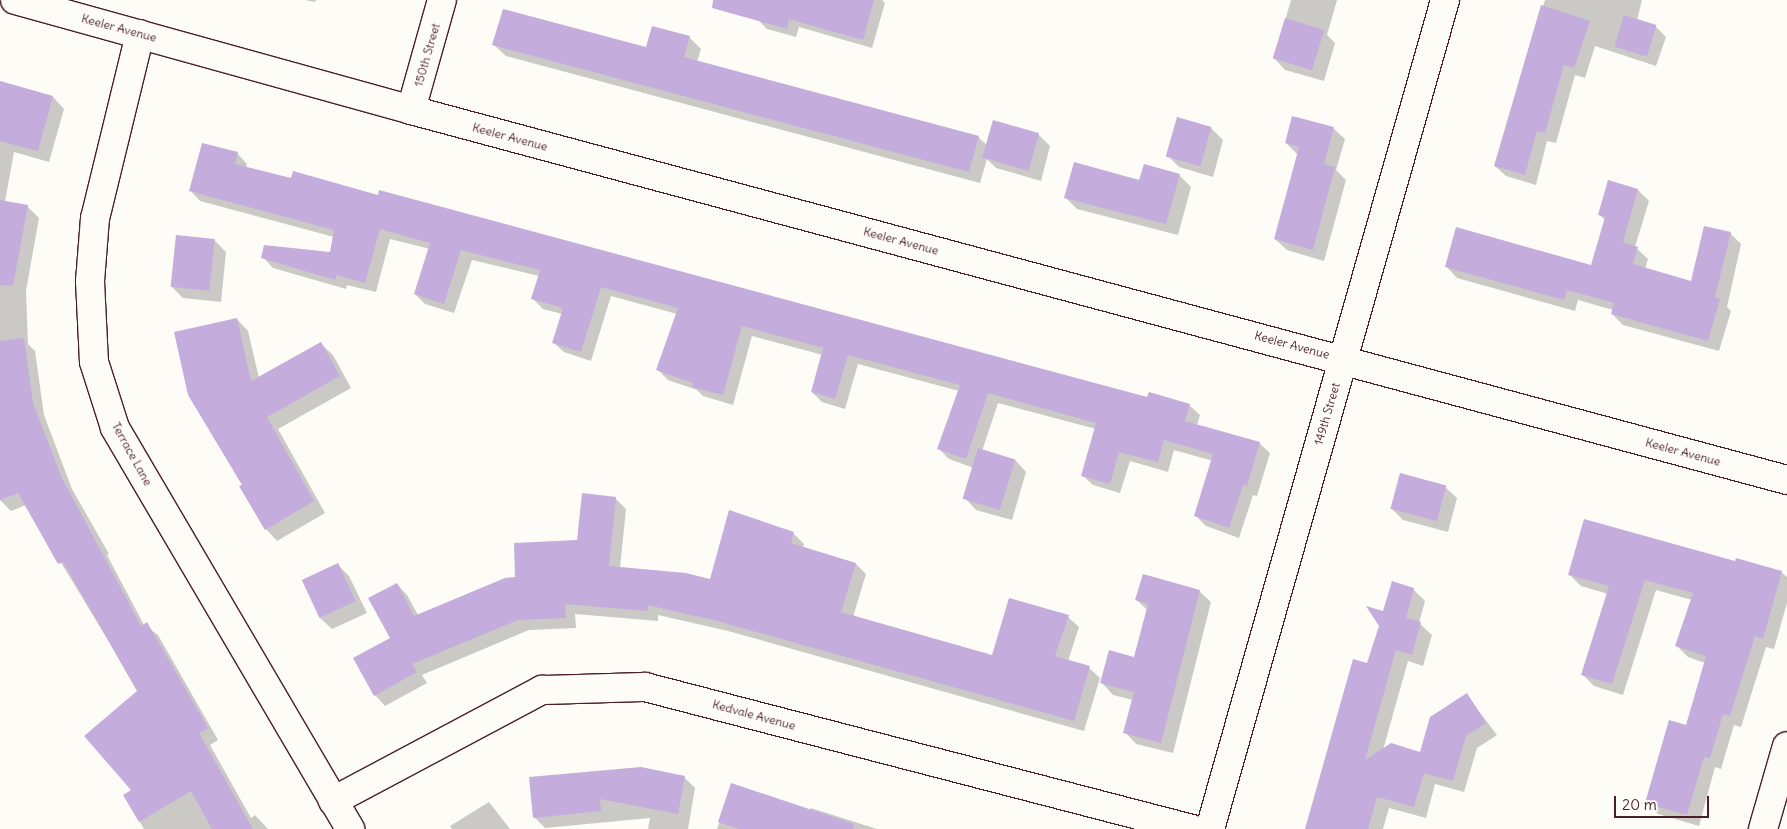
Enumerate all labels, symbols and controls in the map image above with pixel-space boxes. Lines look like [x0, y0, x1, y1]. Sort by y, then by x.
street label: Keeler Avenue [80, 11, 158, 45]
street label: 150th Street [411, 22, 443, 88]
street label: Keeler Avenue [471, 120, 549, 154]
street label: Keeler Avenue [862, 224, 940, 258]
street label: Keeler Avenue [1253, 328, 1331, 362]
street label: 149th Street [1311, 381, 1343, 447]
street label: Terrace Lane [109, 420, 155, 488]
street label: Keeler Avenue [1644, 435, 1722, 469]
street label: Kedvale Avenue [711, 697, 797, 733]
scale bar [1617, 786, 1712, 818]
text: 20 m [1622, 795, 1657, 814]

